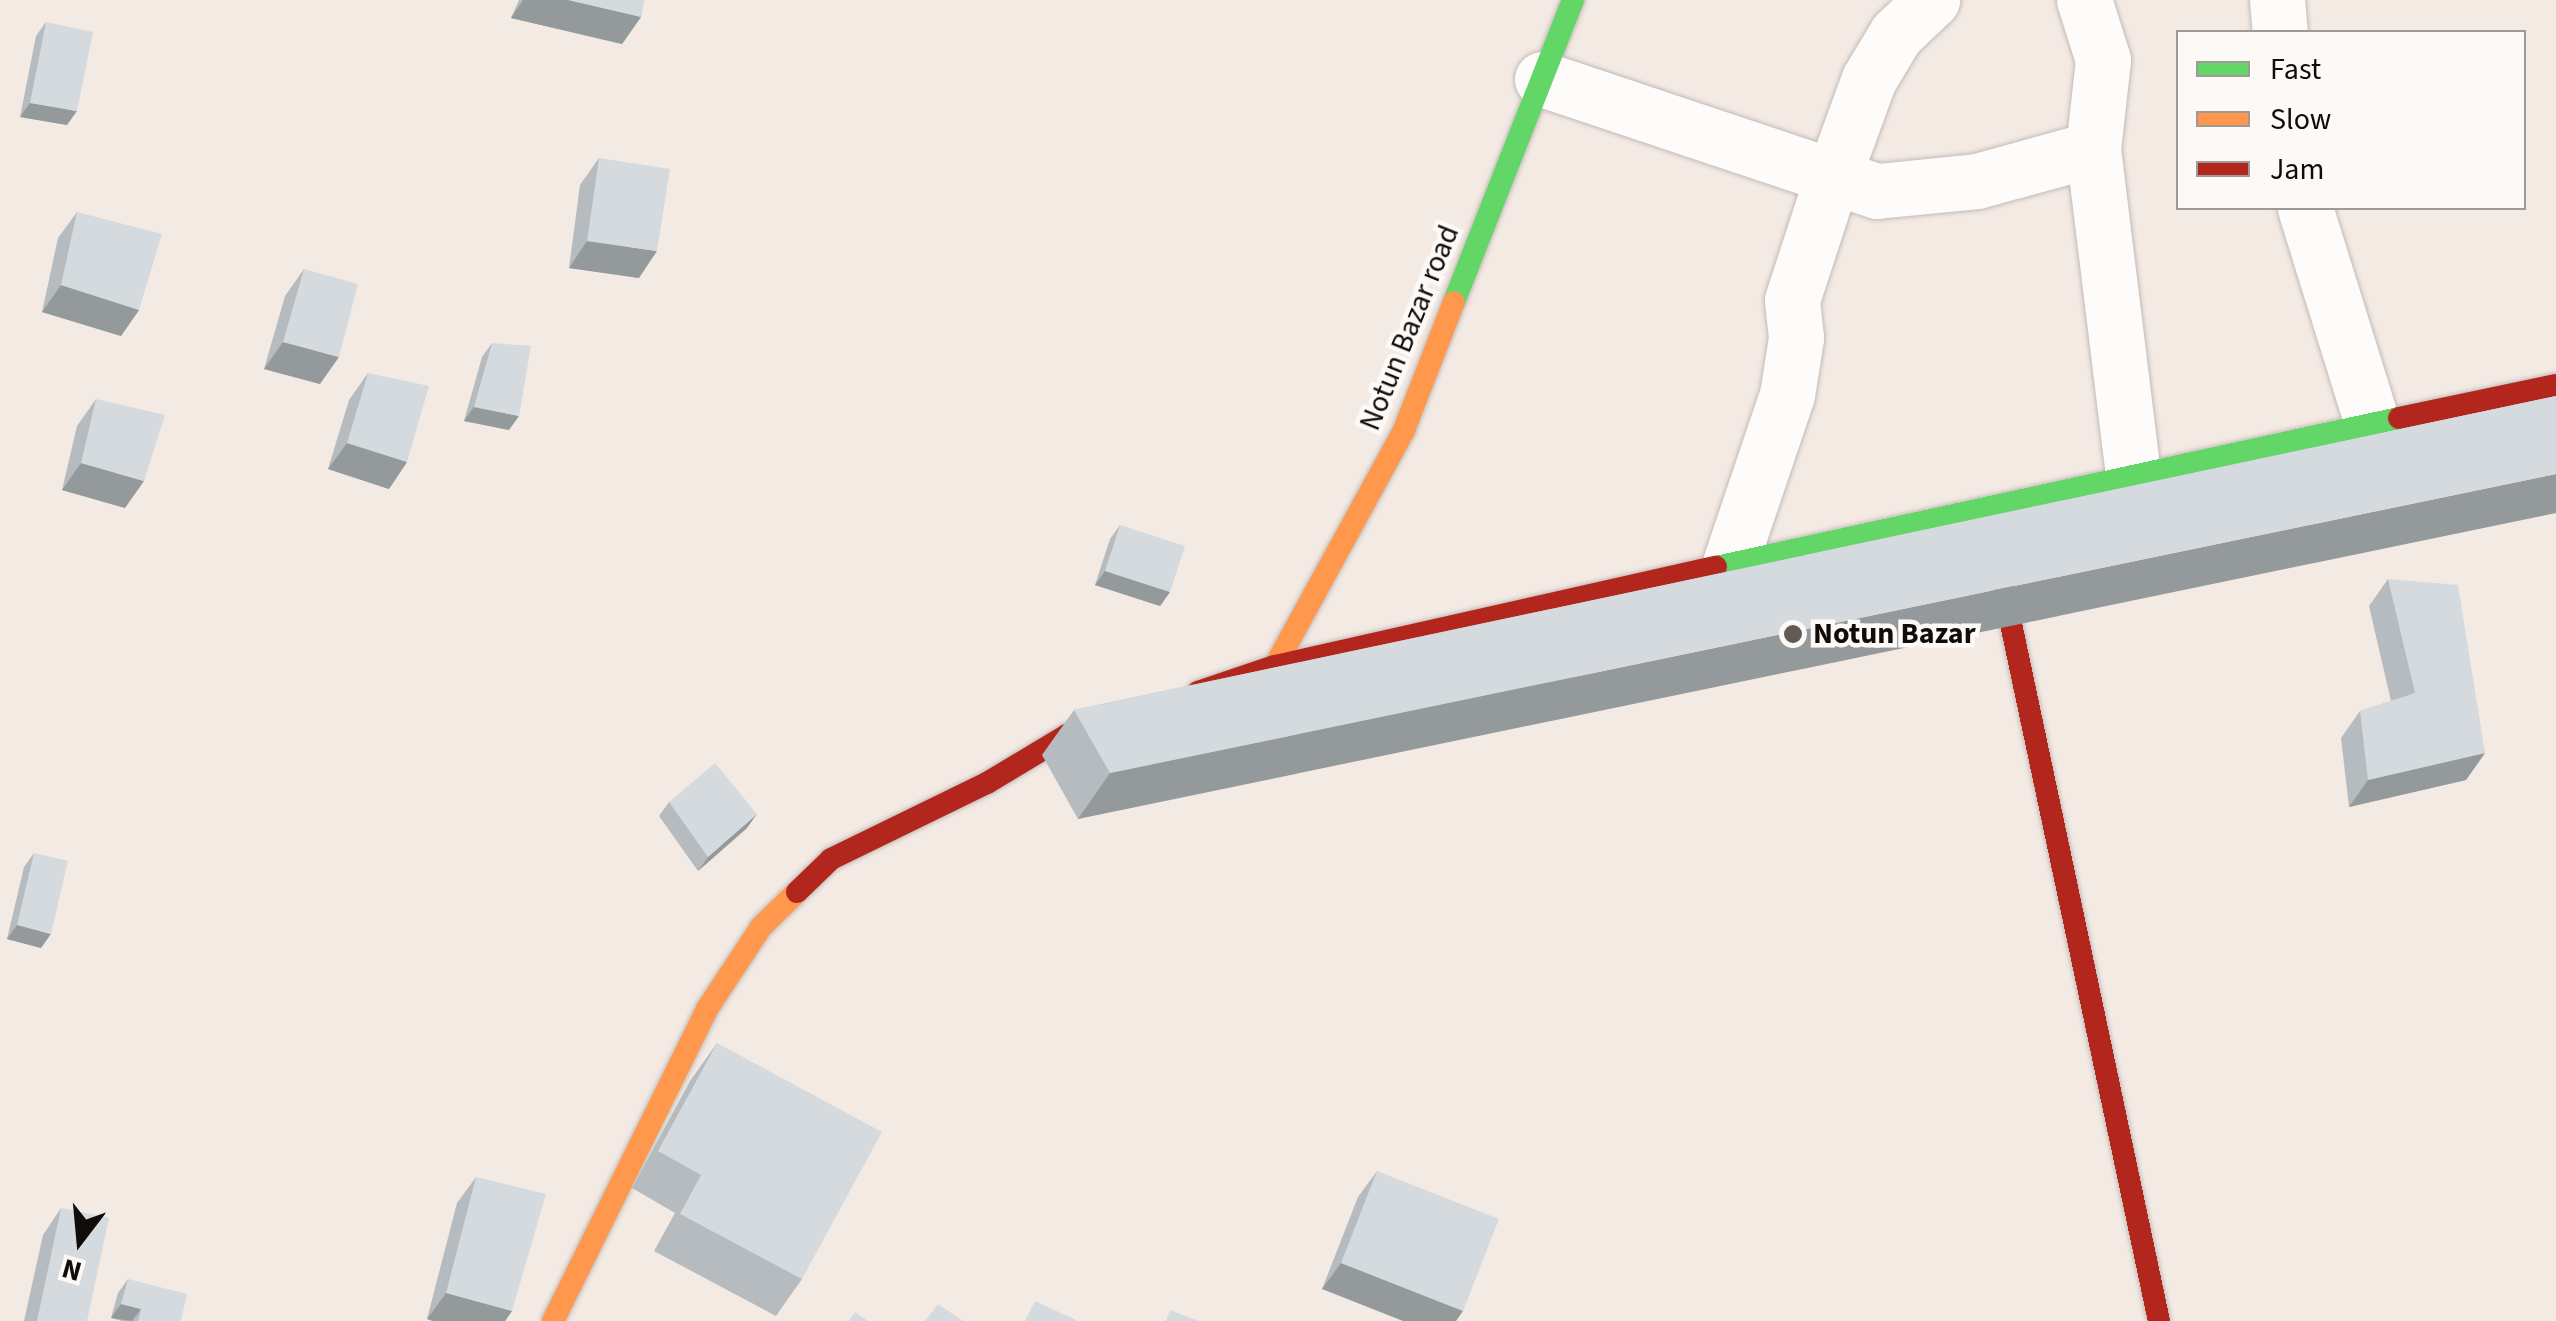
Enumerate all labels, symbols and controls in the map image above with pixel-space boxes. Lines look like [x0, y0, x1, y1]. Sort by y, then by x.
legend [2176, 30, 2526, 210]
text: Fast [2270, 48, 2321, 91]
text: Slow [2270, 98, 2331, 141]
text: Jam [2270, 148, 2324, 191]
street label: Notun Bazar road [1352, 220, 1468, 436]
place label: Notun Bazar [1813, 616, 1976, 652]
marker: Notun Bazar [1782, 623, 1804, 645]
north arrow [30, 1191, 130, 1291]
text: N [57, 1248, 86, 1292]

